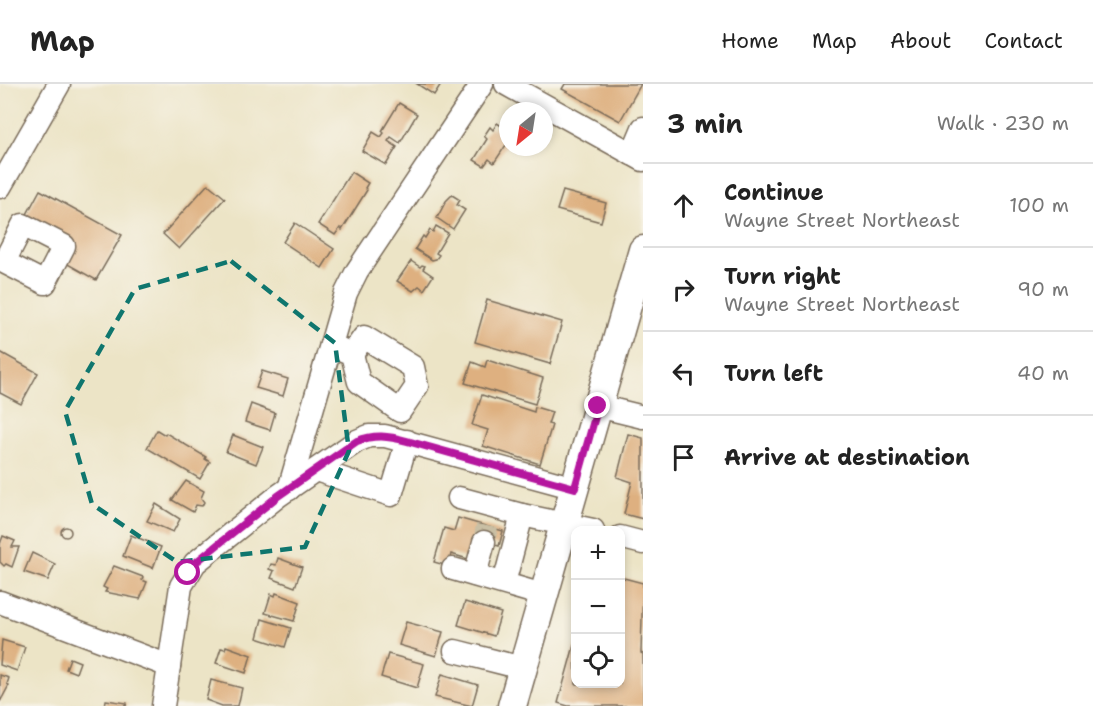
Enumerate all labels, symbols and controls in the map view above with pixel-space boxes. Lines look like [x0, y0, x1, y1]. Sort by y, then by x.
text: Map [30, 22, 95, 60]
text: Home [721, 27, 779, 55]
text: Map [812, 27, 857, 55]
text: About [890, 27, 951, 55]
text: Contact [984, 27, 1063, 55]
north arrow [499, 102, 553, 156]
text: 3 min [667, 106, 743, 141]
text: Walk · 230 m [937, 110, 1069, 136]
text: Continue [724, 178, 824, 207]
icon: ahead [667, 189, 700, 222]
text: 100 m [1009, 192, 1069, 218]
text: Wayne Street Northeast [724, 207, 960, 233]
text: Turn right [724, 262, 841, 291]
icon: right [667, 273, 700, 306]
text: 90 m [1017, 276, 1069, 302]
text: Wayne Street Northeast [724, 291, 960, 317]
icon: left [667, 357, 700, 390]
text: Turn left [724, 359, 823, 388]
text: 40 m [1017, 360, 1069, 386]
route end [584, 392, 610, 418]
icon: arrive [667, 441, 700, 474]
text: Arrive at destination [724, 443, 970, 472]
map controls [571, 526, 625, 688]
button: + [571, 526, 625, 580]
route start [174, 559, 200, 585]
button: − [571, 580, 625, 634]
button: locate [571, 634, 625, 688]

